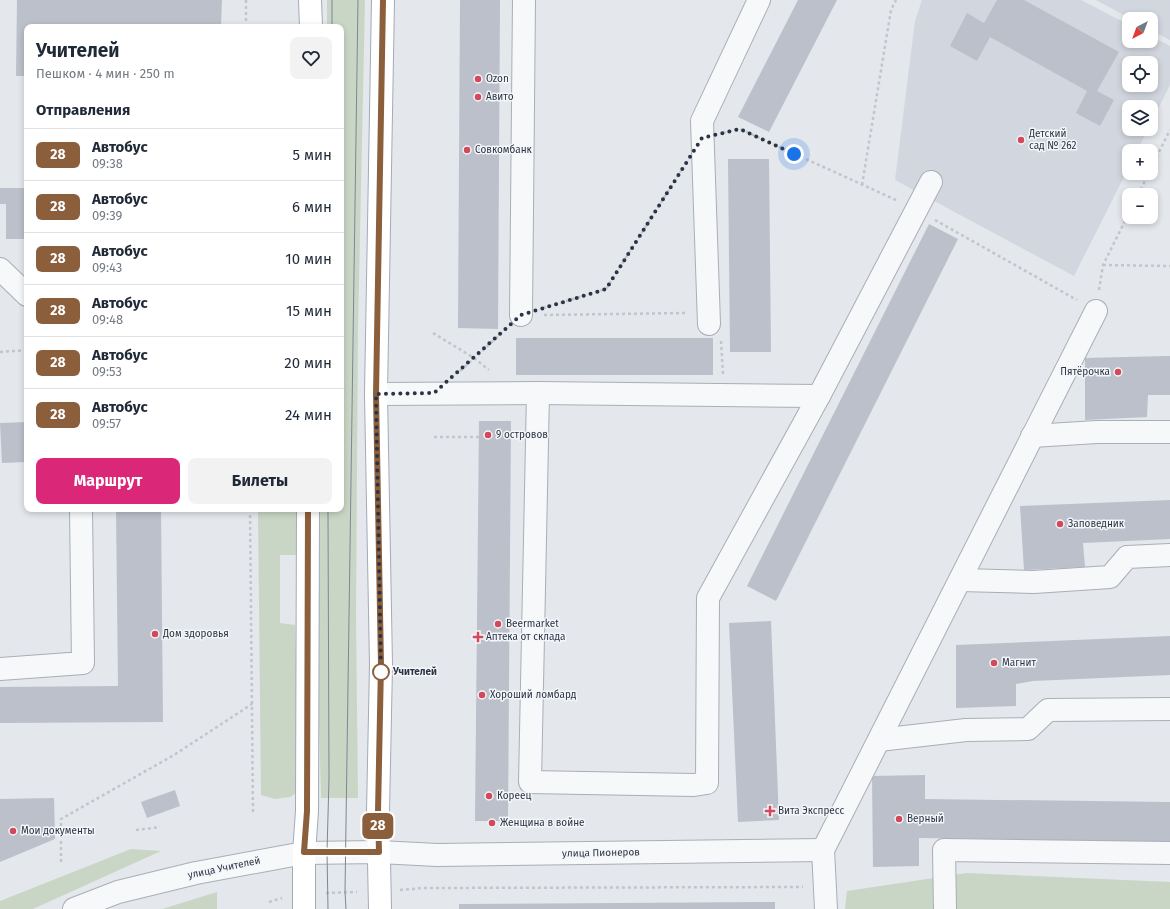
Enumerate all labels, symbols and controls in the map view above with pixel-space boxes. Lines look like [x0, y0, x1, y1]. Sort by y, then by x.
north arrow [1122, 12, 1158, 48]
map controls [1122, 12, 1158, 224]
button: heart [290, 37, 332, 79]
text: Учителей [36, 39, 119, 62]
button: locate [1122, 56, 1158, 92]
text: Пешком · 4 мин · 250 m [36, 66, 175, 81]
place label: Ozon [486, 73, 509, 85]
marker: Ozon [473, 74, 483, 84]
place label: Авито [486, 91, 514, 103]
marker: Авито [473, 92, 483, 102]
button: layers [1122, 100, 1158, 136]
text: Отправления [36, 101, 130, 119]
place label: Детский сад № 262 [1028, 128, 1076, 152]
marker: Детский сад № 262 [1016, 135, 1026, 145]
text: Автобус [92, 138, 148, 156]
place label: Совкомбанк [475, 144, 533, 156]
your location [784, 144, 804, 164]
button: + [1122, 144, 1158, 180]
marker: Совкомбанк [462, 145, 472, 155]
text: 28 [50, 146, 66, 163]
text: 5 мин [293, 146, 332, 164]
text: 09:38 [92, 156, 123, 171]
button: − [1122, 188, 1158, 224]
text: Автобус [92, 190, 148, 208]
text: 28 [50, 198, 66, 215]
text: 6 мин [292, 198, 332, 216]
text: 09:39 [92, 208, 122, 223]
text: Автобус [92, 242, 148, 260]
text: 28 [50, 250, 66, 267]
text: 10 мин [285, 250, 332, 268]
text: 09:43 [92, 260, 122, 275]
text: Автобус [92, 294, 148, 312]
text: 28 [50, 302, 66, 319]
text: 15 мин [286, 302, 332, 320]
text: 09:48 [92, 312, 123, 327]
text: Автобус [92, 346, 148, 364]
text: 28 [50, 354, 66, 371]
text: 20 мин [284, 354, 332, 372]
text: 09:53 [92, 364, 122, 379]
place label: Пятёрочка [1060, 365, 1110, 378]
marker: Пятёрочка [1113, 367, 1123, 377]
text: Автобус [92, 398, 148, 416]
text: 28 [50, 406, 66, 423]
text: 24 мин [285, 406, 332, 424]
text: 09:57 [92, 416, 121, 431]
place label: 9 островов [496, 429, 548, 441]
marker: 9 островов [483, 430, 493, 440]
button: Маршрут [36, 458, 180, 504]
button: Билеты [188, 458, 332, 504]
place label: Заповедник [1068, 518, 1125, 530]
marker: Заповедник [1055, 519, 1065, 529]
place label: Beermarket [506, 618, 559, 630]
marker: Beermarket [493, 619, 503, 629]
place label: Дом здоровья [162, 628, 229, 640]
marker: Дом здоровья [150, 629, 160, 639]
place label: Аптека от склада [486, 631, 565, 643]
marker: Аптека от склада [473, 632, 483, 642]
place label: Магнит [1002, 657, 1036, 669]
marker: Магнит [989, 658, 999, 668]
marker: Учителей [372, 663, 390, 681]
place label: Учителей [392, 666, 437, 678]
place label: Хороший ломбард [490, 689, 577, 701]
marker: Хороший ломбард [477, 690, 487, 700]
place label: Кореец [497, 790, 531, 802]
marker: Кореец [484, 791, 494, 801]
place label: Вита Экспресс [778, 805, 844, 817]
marker: Вита Экспресс [765, 806, 775, 816]
line badge: 28 [360, 813, 396, 839]
place label: Верный [907, 813, 944, 825]
marker: Верный [894, 814, 904, 824]
text: 28 [370, 817, 386, 834]
place label: Женщина в войне [500, 817, 585, 829]
marker: Женщина в войне [487, 818, 497, 828]
place label: Мои документы [21, 825, 95, 837]
marker: Мои документы [8, 826, 18, 836]
street label: улица Пионеров [562, 846, 640, 860]
street label: улица Учителей [187, 854, 261, 882]

